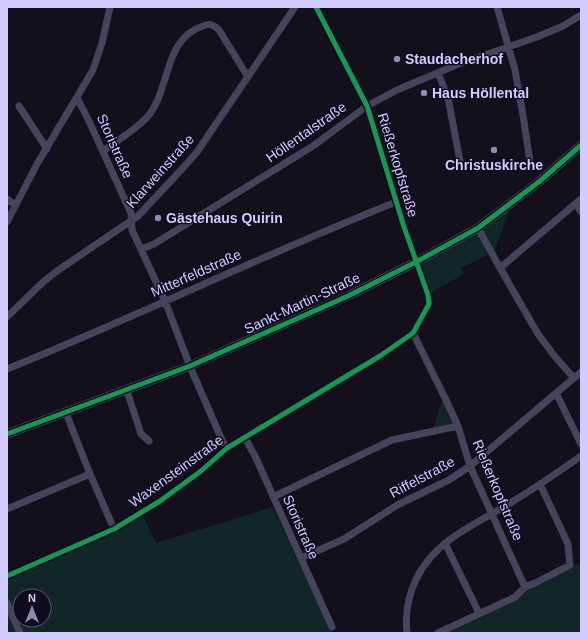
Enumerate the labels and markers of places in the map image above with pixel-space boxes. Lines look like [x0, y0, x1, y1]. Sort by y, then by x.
place label: Staudacherhof [405, 51, 503, 67]
marker: Staudacherhof [392, 54, 402, 64]
place label: Haus Höllental [432, 85, 529, 101]
marker: Haus Höllental [419, 88, 429, 98]
marker: Christuskirche [489, 145, 499, 155]
place label: Christuskirche [445, 157, 543, 173]
place label: Gästehaus Quirin [166, 210, 283, 226]
marker: Gästehaus Quirin [153, 213, 163, 223]

